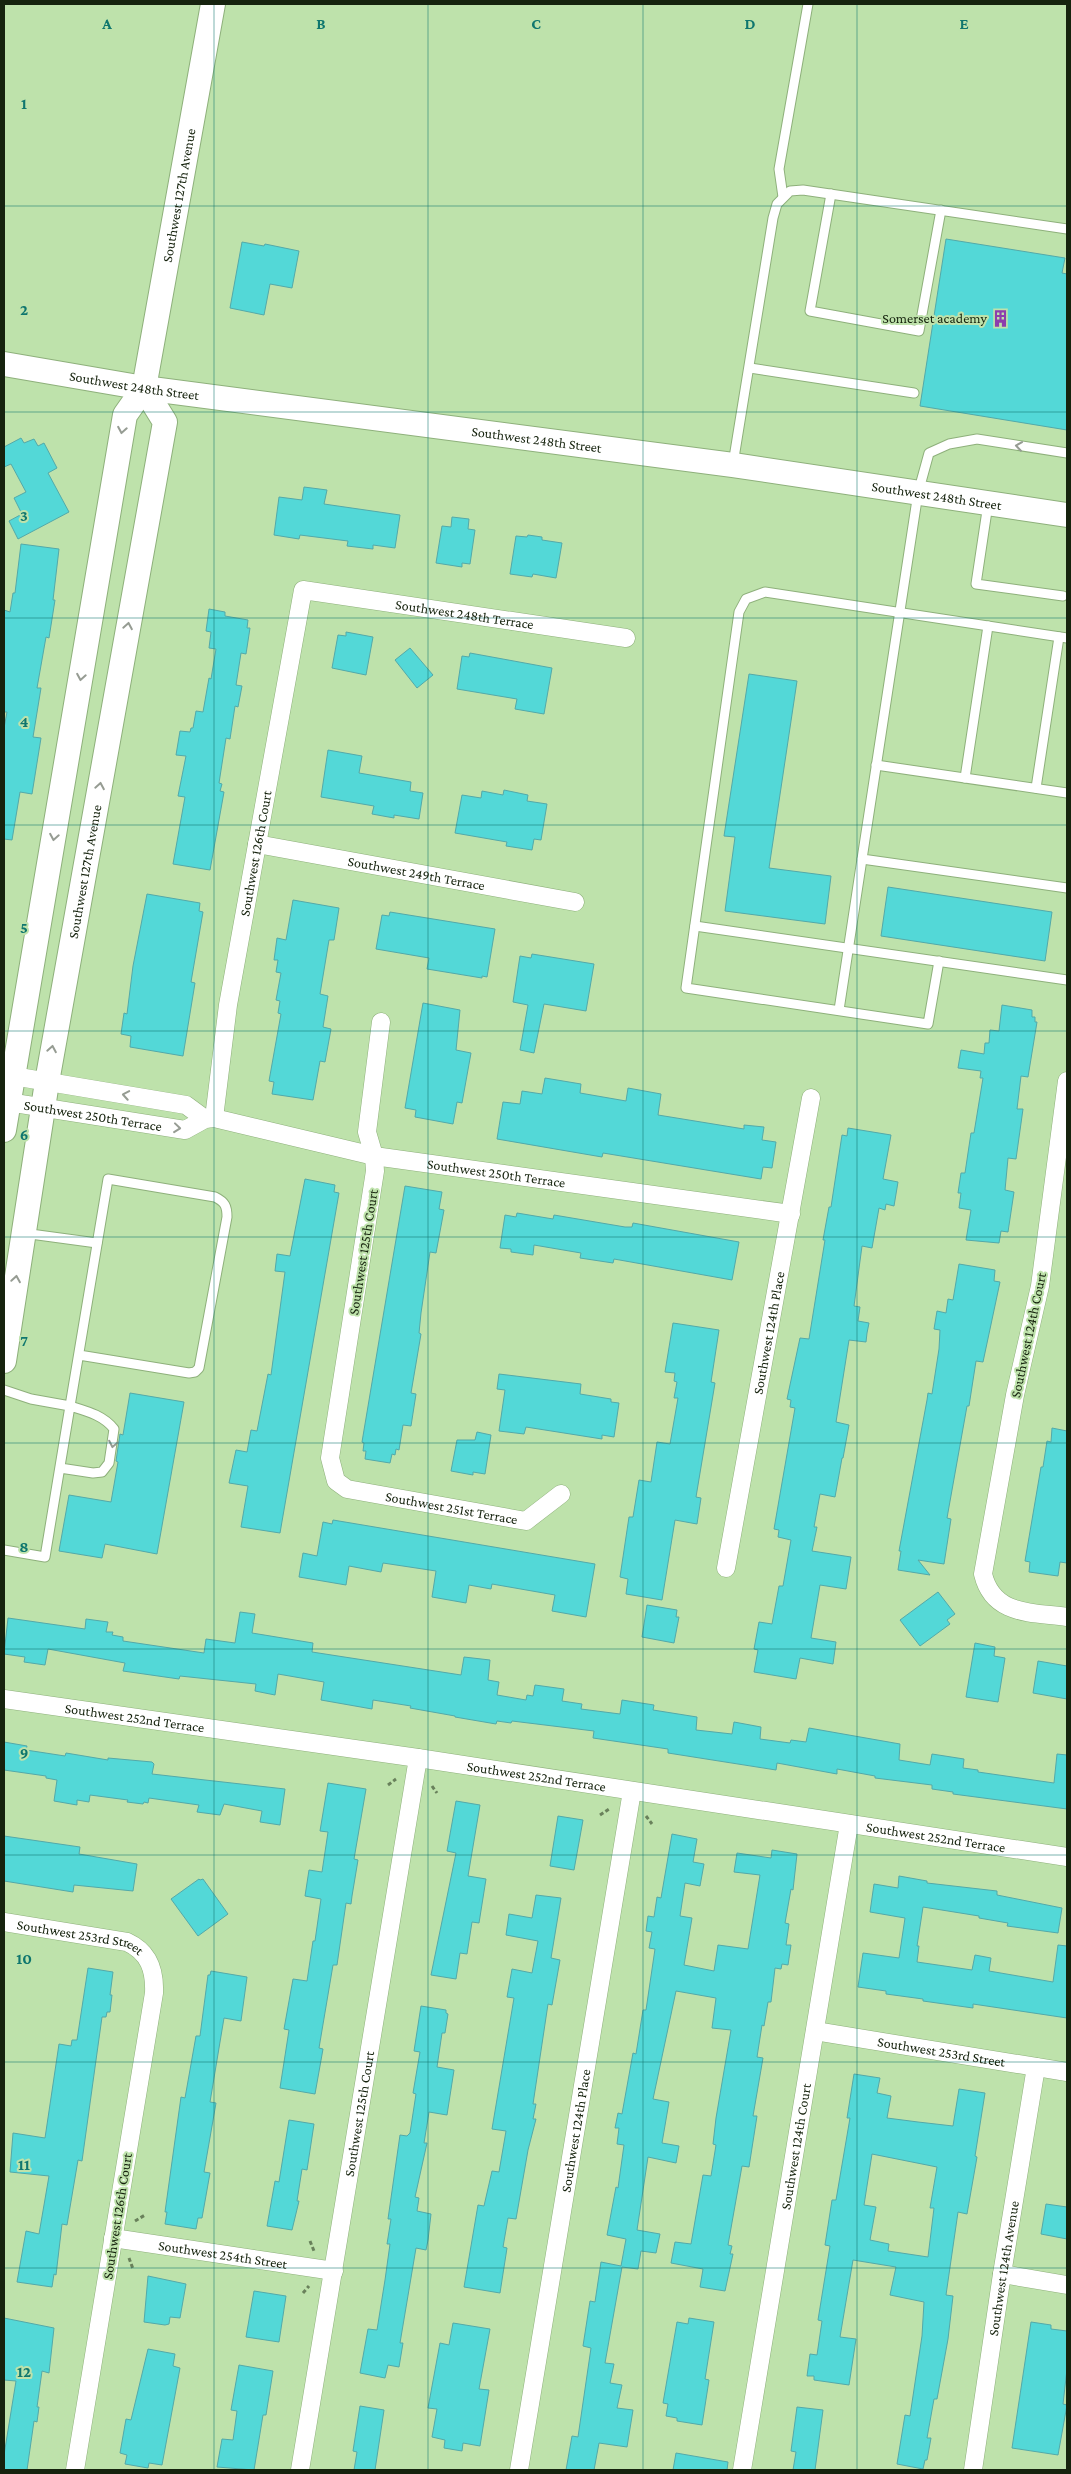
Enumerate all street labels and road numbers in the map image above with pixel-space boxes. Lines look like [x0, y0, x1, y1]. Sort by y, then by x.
street label: Southwest 127th Avenue [159, 127, 199, 264]
street label: Southwest 248th Street [68, 367, 200, 403]
street label: Southwest 248th Street [471, 423, 603, 456]
street label: Southwest 248th Street [871, 478, 1003, 513]
street label: Southwest 248th Terrace [394, 596, 535, 632]
street label: Southwest 126th Court [236, 789, 275, 918]
street label: Southwest 127th Avenue [65, 803, 104, 940]
street label: Southwest 249th Terrace [347, 853, 486, 893]
street label: Southwest 250th Terrace [23, 1097, 163, 1134]
street label: Southwest 250th Terrace [426, 1155, 566, 1191]
street label: Southwest 125th Court [345, 1188, 381, 1316]
street label: Southwest 124th Place [750, 1270, 787, 1396]
street label: Southwest 124th Court [1007, 1271, 1049, 1399]
street label: Southwest 251st Terrace [384, 1488, 519, 1527]
street label: Southwest 252nd Terrace [64, 1700, 205, 1735]
street label: Southwest 252nd Terrace [466, 1758, 607, 1795]
street label: Southwest 252nd Terrace [865, 1818, 1007, 1856]
street label: Southwest 253rd Street [16, 1916, 148, 1958]
street label: Southwest 253rd Street [876, 2033, 1007, 2070]
street label: Southwest 125th Court [341, 2050, 377, 2178]
street label: Southwest 124th Place [557, 2068, 594, 2193]
street label: Southwest 124th Court [777, 2082, 814, 2211]
street label: Southwest 126th Court [99, 2151, 135, 2280]
street label: Southwest 124th Avenue [985, 2199, 1022, 2337]
street label: Southwest 254th Street [157, 2237, 289, 2272]

